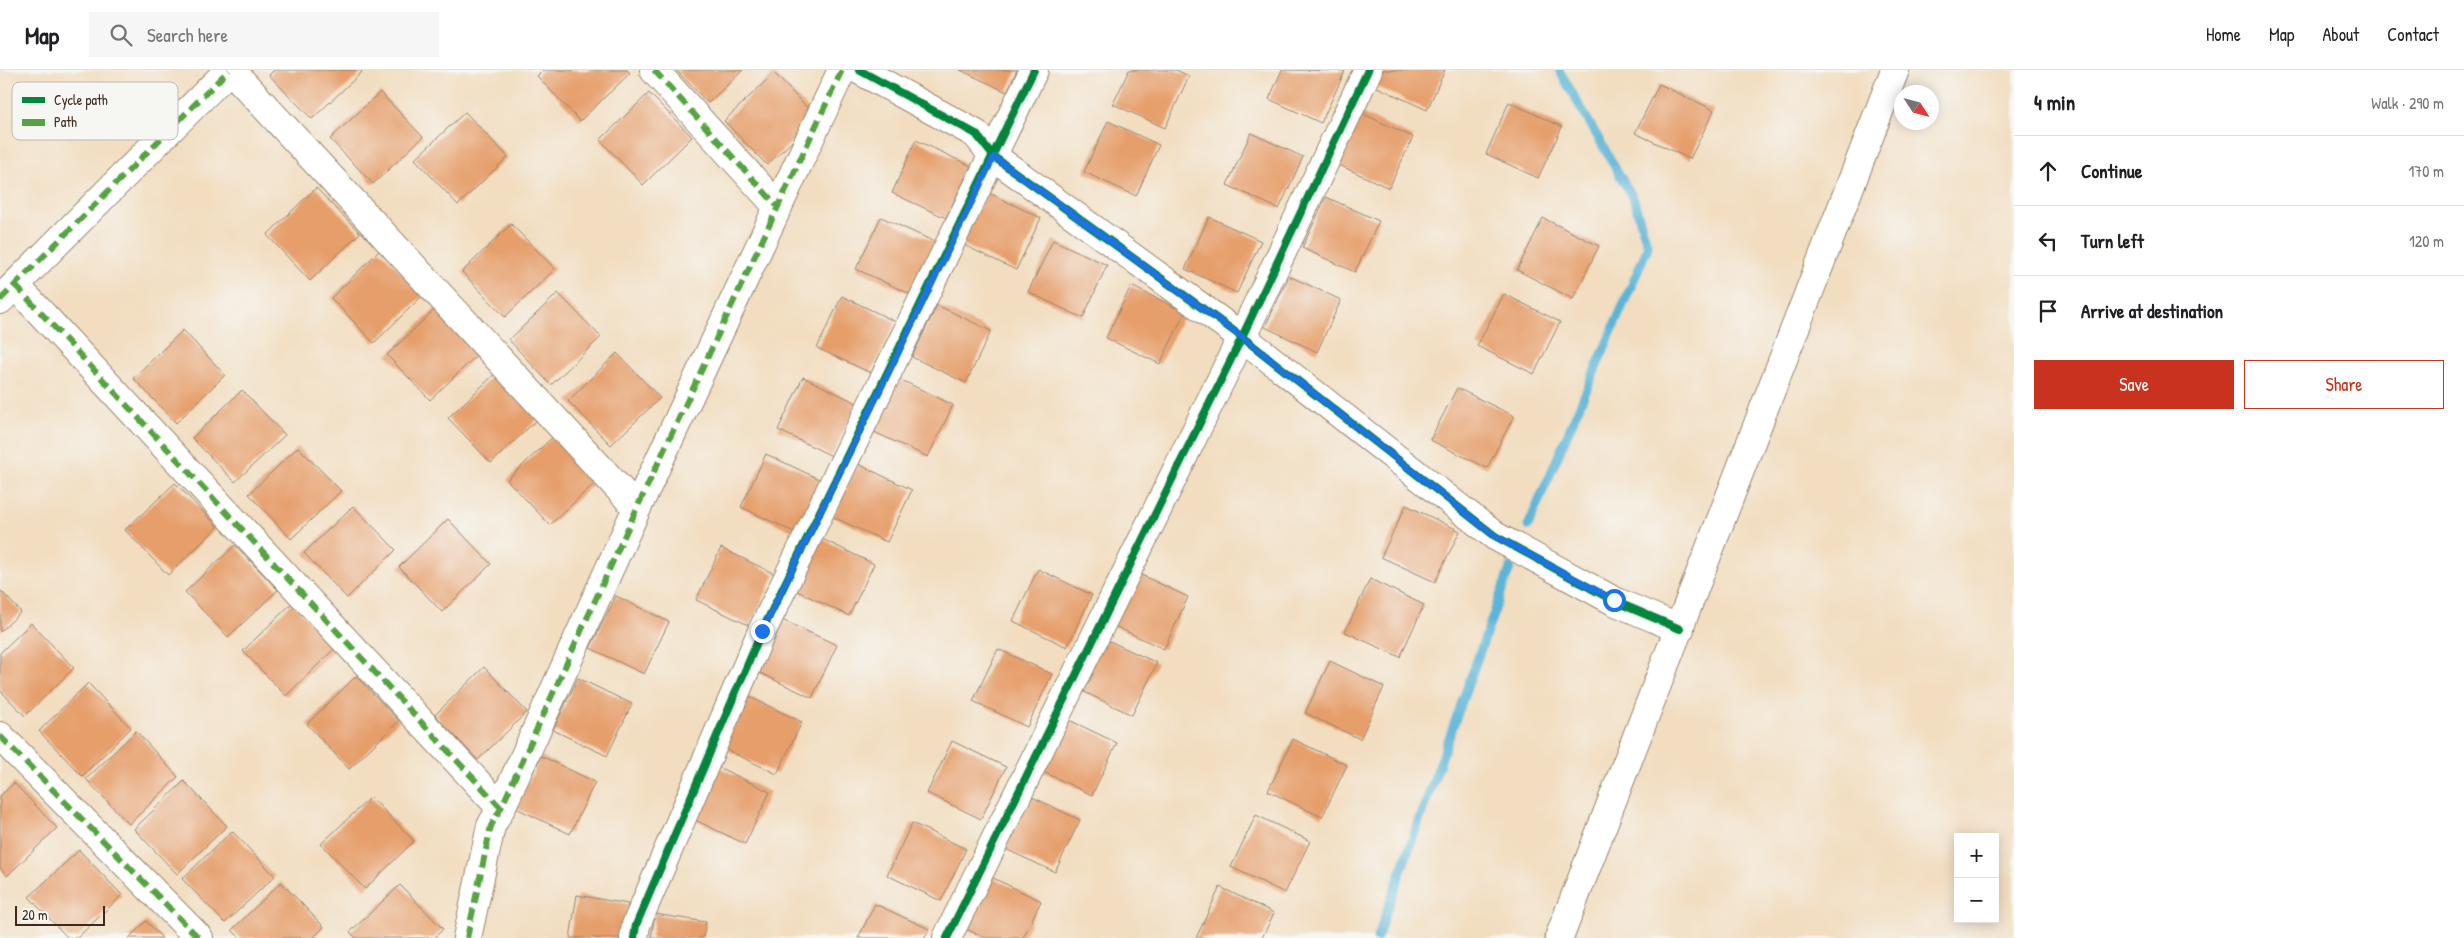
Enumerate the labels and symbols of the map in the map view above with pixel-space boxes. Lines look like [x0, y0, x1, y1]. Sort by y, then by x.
legend [12, 82, 178, 140]
north arrow [1894, 85, 1939, 130]
text: Cycle path [54, 90, 108, 110]
text: Path [54, 112, 77, 131]
route start [1603, 589, 1626, 612]
route end [751, 620, 774, 643]
scale bar [15, 903, 105, 926]

